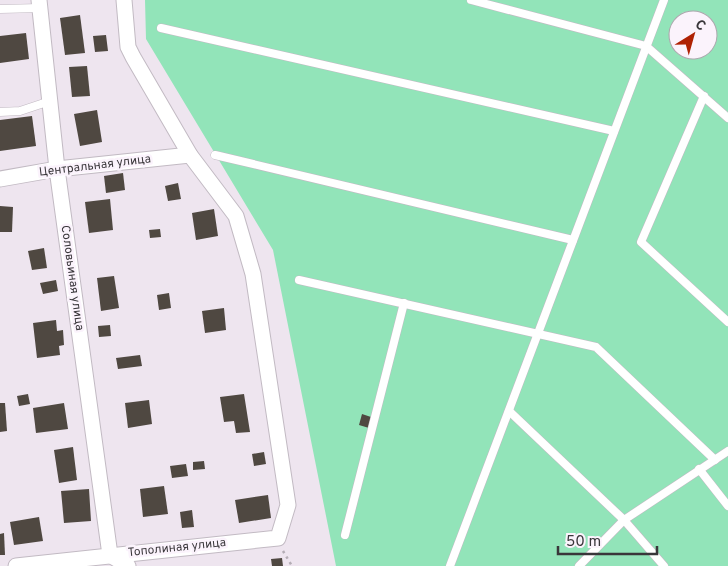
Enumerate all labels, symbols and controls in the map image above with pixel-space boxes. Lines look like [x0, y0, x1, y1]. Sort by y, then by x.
north arrow [668, 10, 718, 60]
text: С [691, 16, 709, 35]
street label: Центральная улица [38, 151, 152, 181]
street label: Соловьиная улица [57, 224, 87, 332]
scale bar [558, 524, 657, 556]
text: 50 m [566, 533, 601, 552]
street label: Тополиная улица [127, 535, 227, 561]

